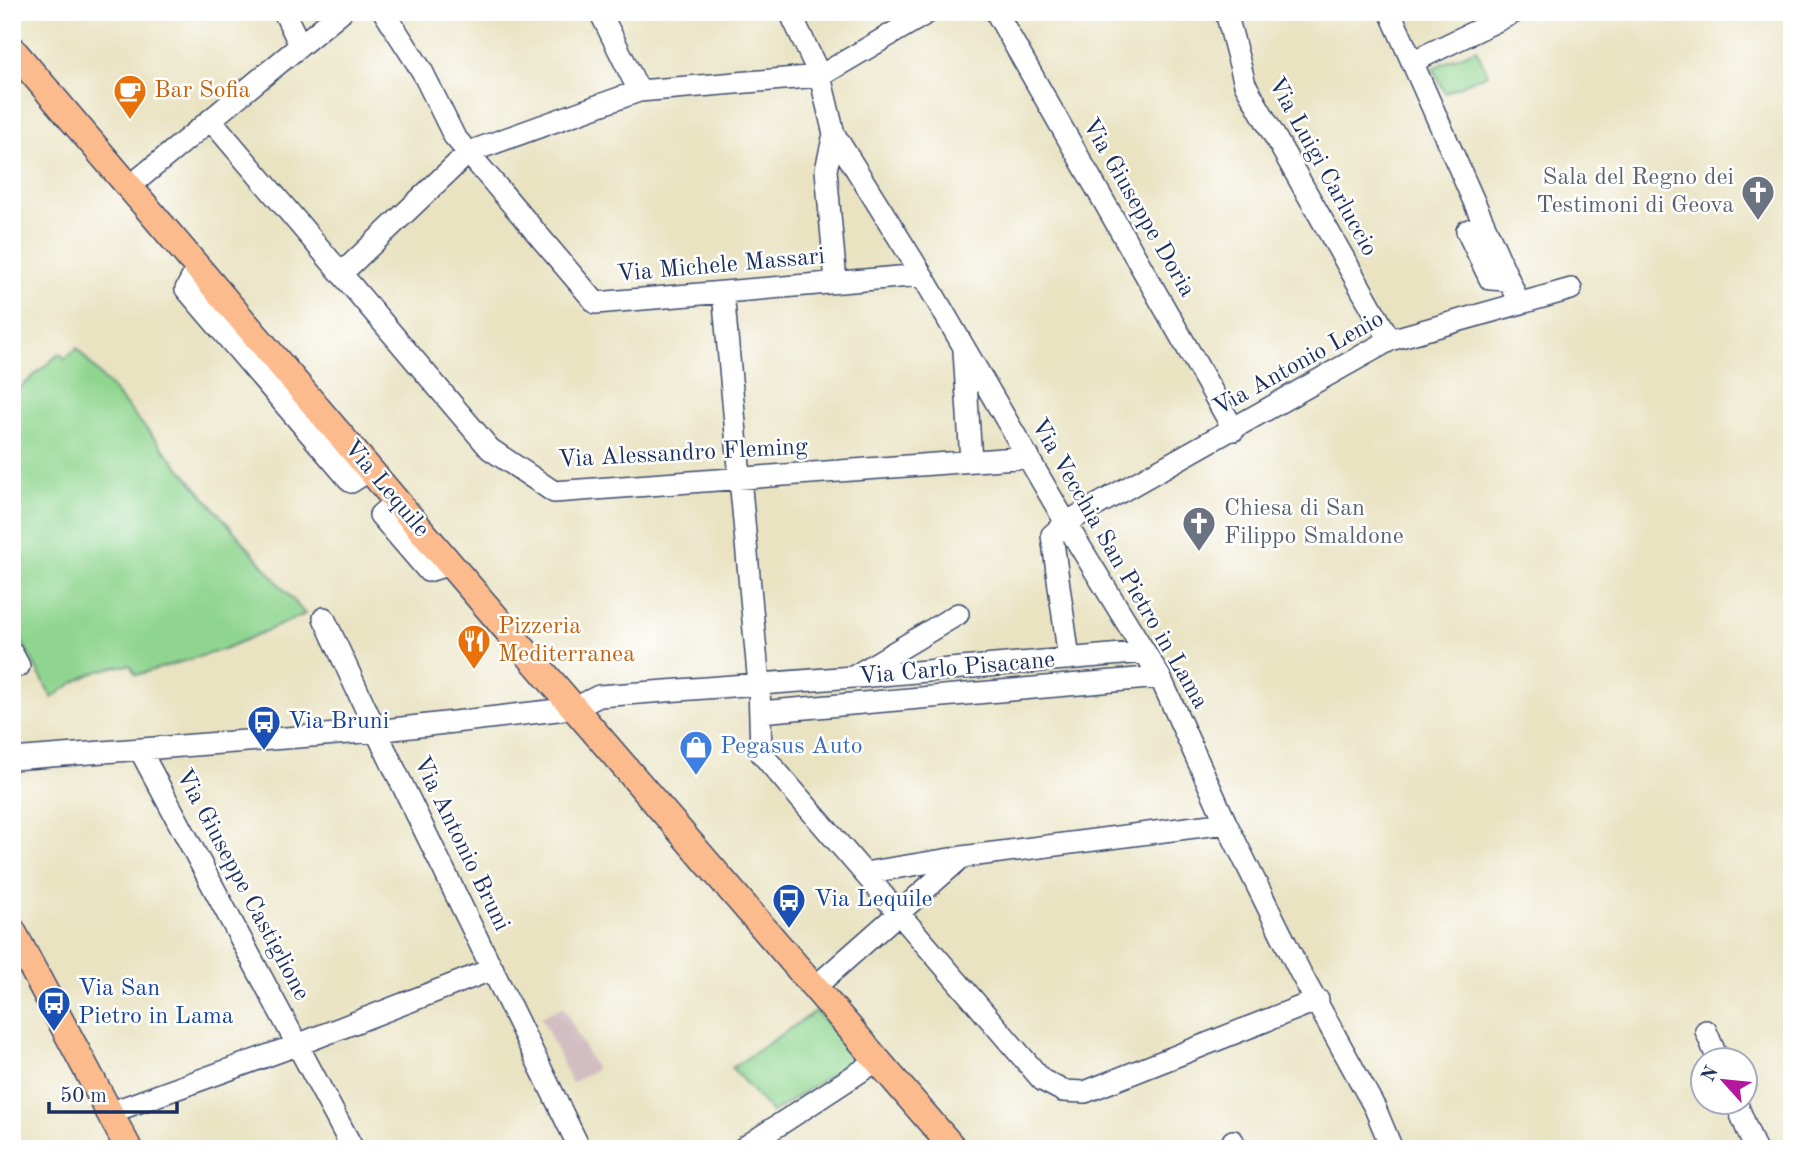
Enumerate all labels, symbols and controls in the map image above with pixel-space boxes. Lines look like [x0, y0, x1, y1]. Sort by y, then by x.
cafe icon: Bar Sofia [111, 72, 149, 121]
street label: Via Luigi Carluccio [1263, 74, 1381, 260]
place label: Bar Sofia [154, 79, 250, 103]
street label: Via Giuseppe Doria [1077, 115, 1199, 302]
place label: Sala del Regno dei Testimoni di Geova [1536, 166, 1734, 218]
church icon: Sala del Regno dei Testimoni di Geova [1739, 173, 1777, 222]
street label: Via Michele Massari [616, 245, 826, 287]
street label: Via Antonio Lenio [1210, 307, 1388, 421]
street label: Via Vecchia San Pietro in Lama [1026, 415, 1212, 713]
street label: Via Alessandro Fleming [557, 435, 809, 473]
street label: Via Lequile [339, 436, 433, 542]
place label: Chiesa di San Filippo Smaldone [1224, 497, 1404, 549]
church icon: Chiesa di San Filippo Smaldone [1180, 504, 1218, 553]
place label: Pizzeria Mediterranea [498, 615, 635, 667]
restaurant icon: Pizzeria Mediterranea [455, 622, 493, 671]
street label: Via Carlo Pisacane [858, 648, 1056, 690]
bus stop icon: Via Bruni [245, 703, 283, 752]
place label: Via Bruni [288, 710, 389, 734]
shop icon: Pegasus Auto [677, 728, 715, 777]
place label: Pegasus Auto [720, 735, 863, 759]
street label: Via Antonio Bruni [408, 753, 514, 935]
street label: Via Giuseppe Castiglione [171, 765, 313, 1005]
bus stop icon: Via Lequile [770, 881, 808, 930]
place label: Via Lequile [814, 888, 933, 912]
place label: Via San Pietro in Lama [78, 977, 234, 1029]
bus stop icon: Via San Pietro in Lama [35, 984, 73, 1033]
north arrow [1688, 1046, 1758, 1116]
text: N [1699, 1063, 1723, 1085]
scale bar [49, 1070, 177, 1114]
text: 50 m [60, 1086, 107, 1107]

